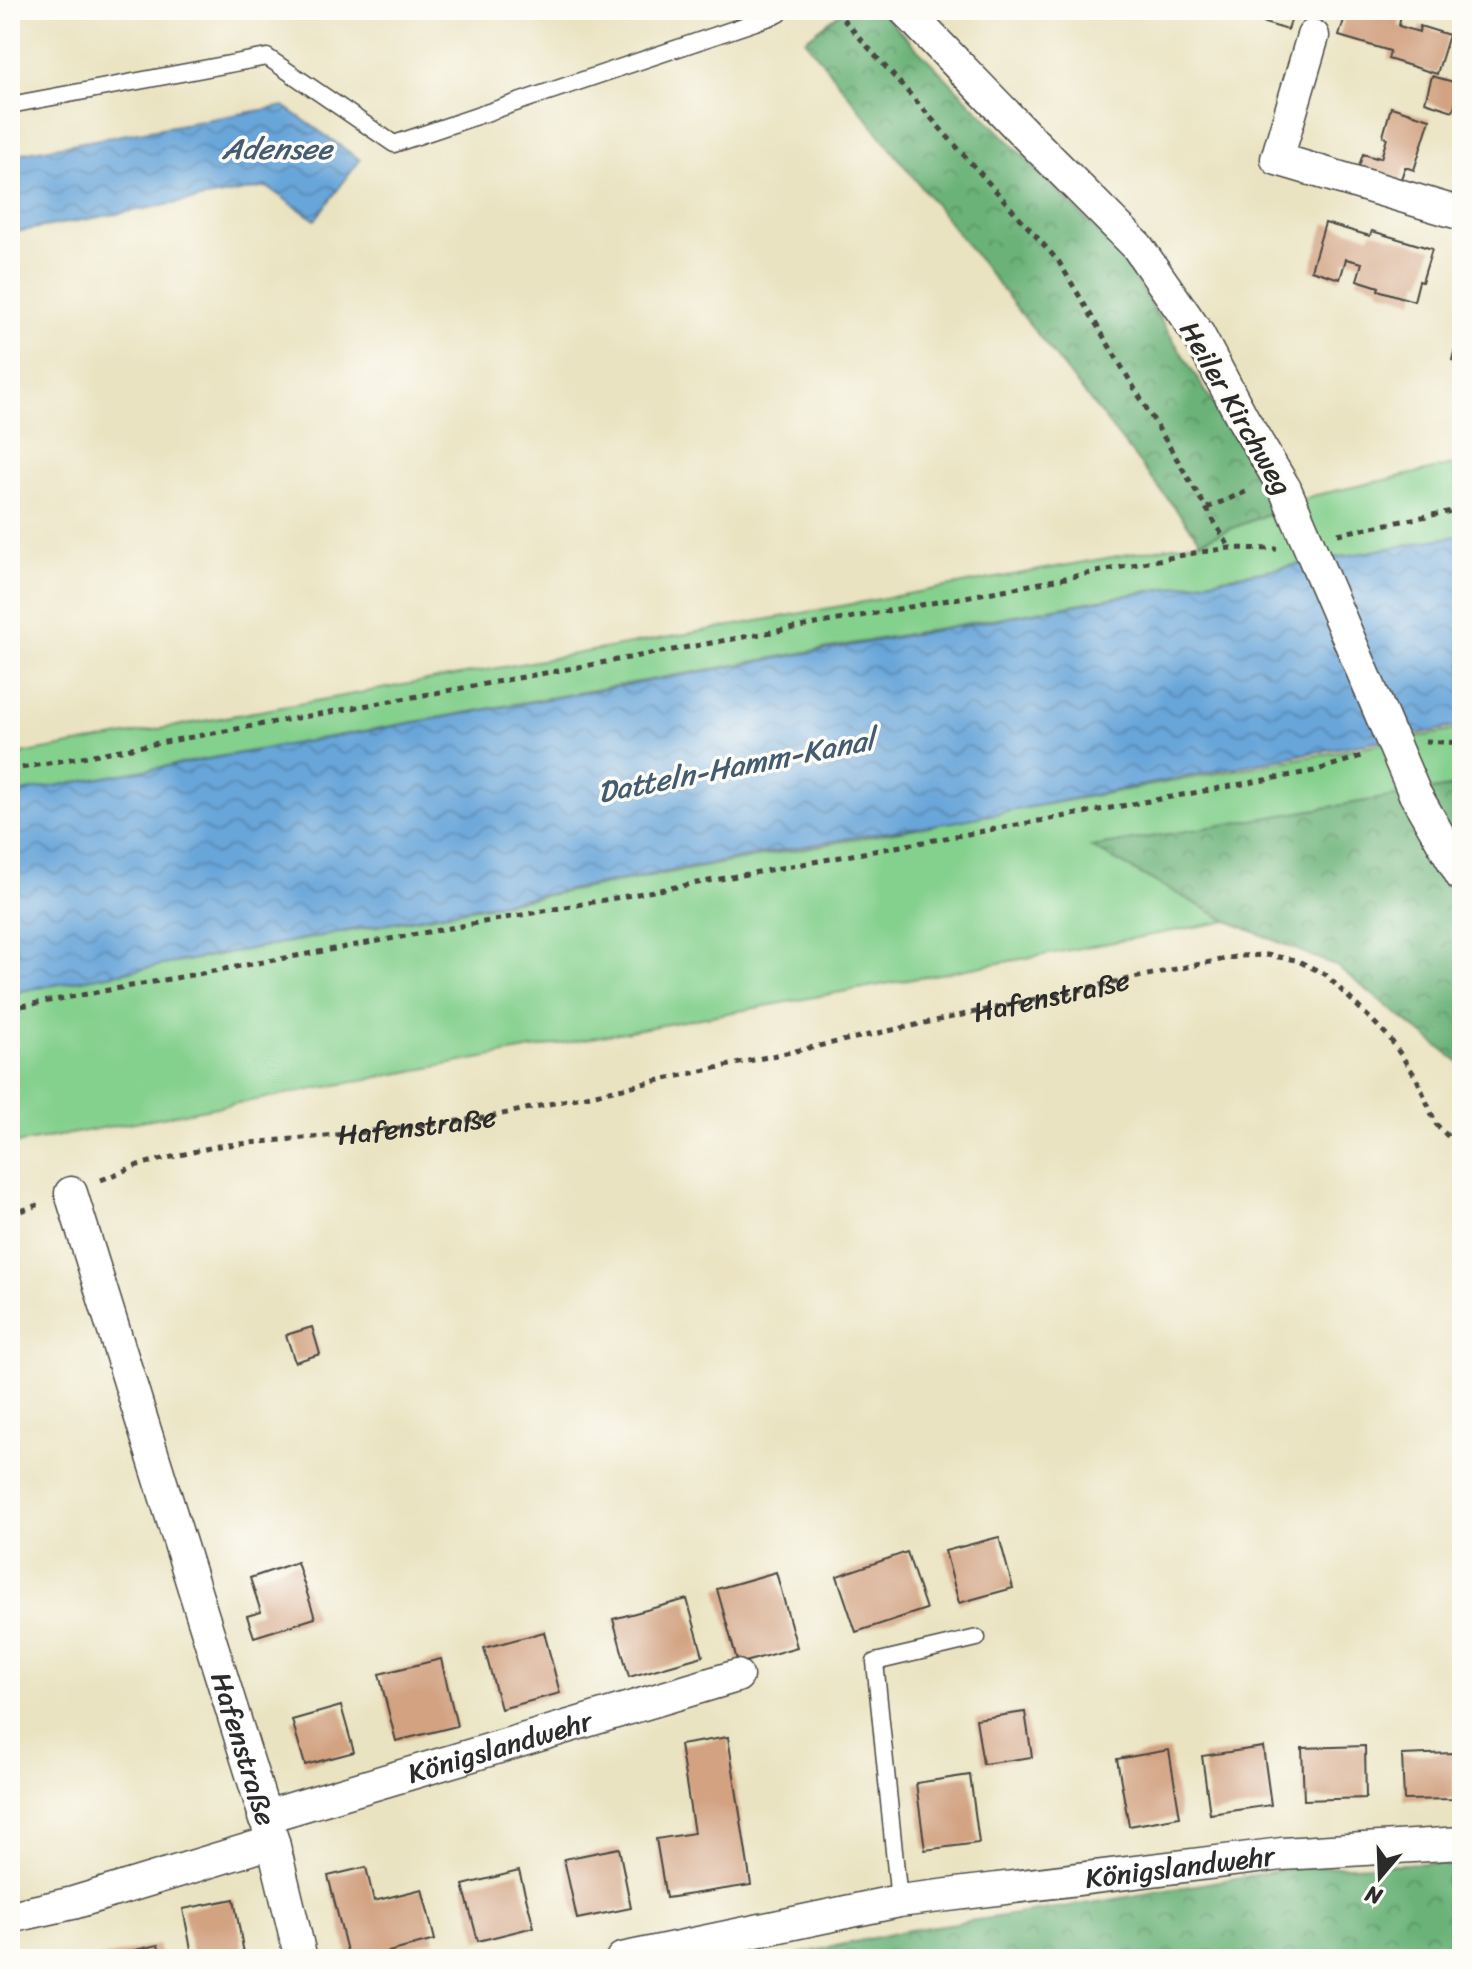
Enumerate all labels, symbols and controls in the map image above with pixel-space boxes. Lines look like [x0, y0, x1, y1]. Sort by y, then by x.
water label: Adensee [221, 122, 334, 176]
street label: Heiler Kirchweg [1166, 311, 1306, 505]
water label: Datteln-Hamm-Kanal [593, 711, 886, 819]
street label: Hafenstraße [969, 955, 1134, 1036]
street label: Hafenstraße [336, 1092, 501, 1159]
street label: Hafenstraße [197, 1666, 291, 1832]
street label: Königslandwehr [401, 1696, 600, 1797]
street label: Königslandwehr [1082, 1830, 1279, 1902]
north arrow [1340, 1837, 1420, 1917]
text: N [1359, 1874, 1388, 1917]

